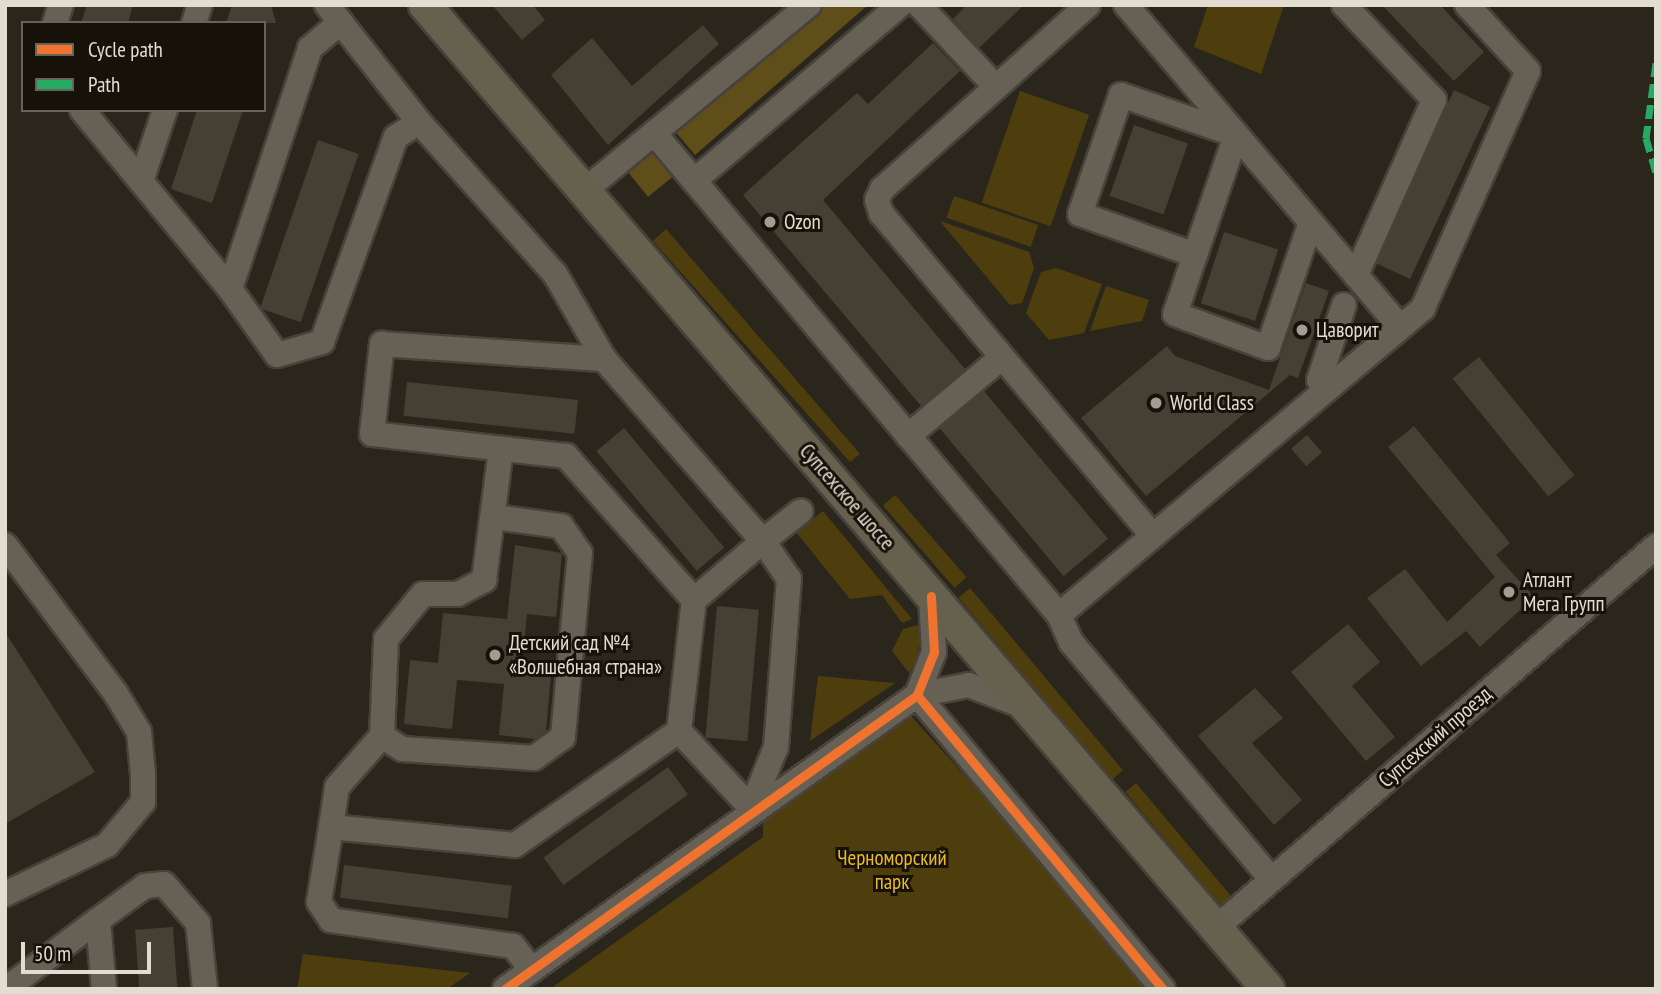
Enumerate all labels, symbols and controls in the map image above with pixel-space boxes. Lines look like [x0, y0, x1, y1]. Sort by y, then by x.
legend [21, 21, 266, 112]
text: Cycle path [88, 36, 163, 63]
text: Path [88, 71, 120, 98]
place label: Ozon [784, 209, 821, 235]
marker: Ozon [762, 214, 778, 230]
place label: Цаворит [1316, 317, 1379, 343]
marker: Цаворит [1294, 322, 1310, 338]
place label: World Class [1170, 390, 1254, 416]
marker: World Class [1148, 395, 1164, 411]
street label: Супсехское шоссе [794, 439, 900, 555]
place label: Атлант Мега Групп [1523, 567, 1605, 617]
marker: Атлант Мега Групп [1501, 584, 1517, 600]
place label: Детский сад №4 «Волшебная страна» [509, 630, 662, 680]
marker: Детский сад №4 «Волшебная страна» [487, 647, 503, 663]
street label: Супсехский проезд [1373, 681, 1497, 793]
park label: Черноморский парк [837, 845, 947, 895]
scale bar [24, 928, 154, 972]
text: 50 m [34, 940, 71, 967]

